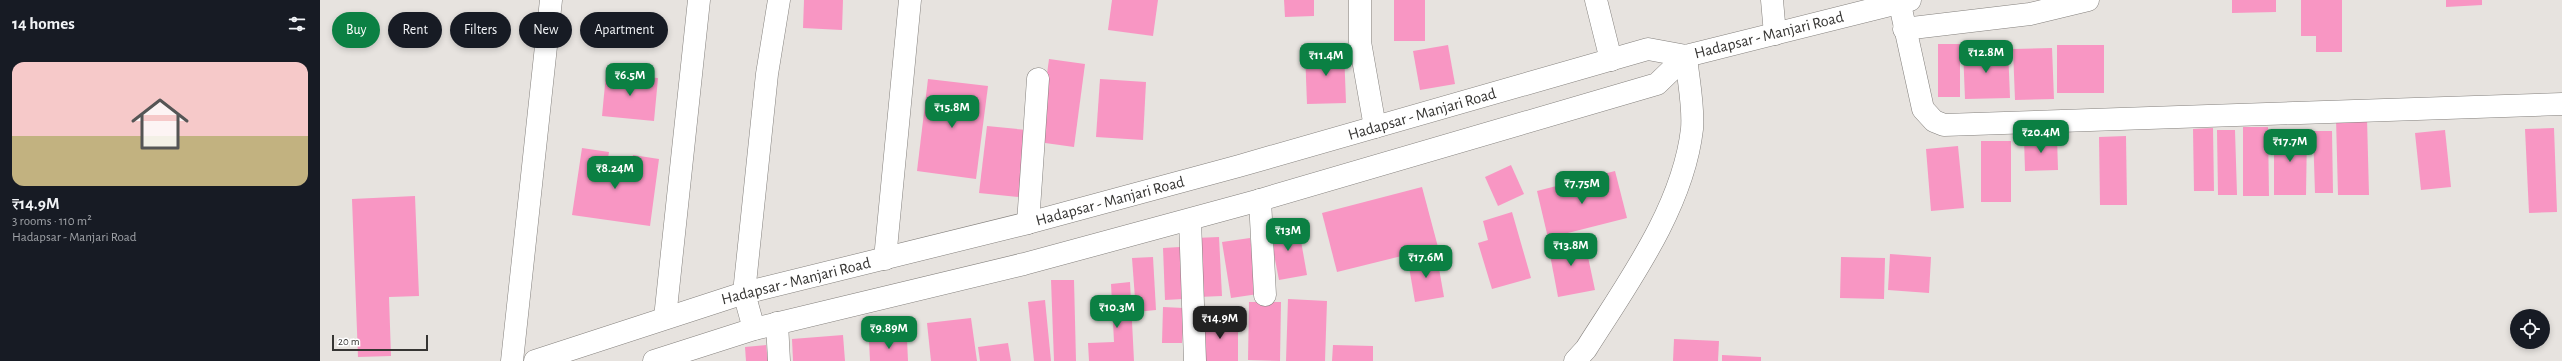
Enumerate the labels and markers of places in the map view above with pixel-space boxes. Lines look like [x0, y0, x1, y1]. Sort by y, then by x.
pin: ₹12.8M [1953, 40, 2019, 74]
pin: ₹11.4M [1293, 43, 1359, 77]
pin: ₹6.5M [602, 63, 658, 97]
pin: ₹15.8M [919, 95, 985, 129]
pin: ₹20.4M [2008, 120, 2074, 154]
pin: ₹17.7M [2257, 129, 2323, 163]
pin: ₹8.24M [582, 156, 648, 190]
pin: ₹7.75M [1549, 171, 1615, 205]
pin: ₹13M [1264, 218, 1312, 252]
pin: ₹13.8M [1538, 233, 1604, 267]
pin: ₹17.6M [1393, 245, 1459, 279]
pin: ₹10.3M [1084, 295, 1150, 329]
pin: ₹14.9M [1187, 306, 1253, 340]
pin: ₹9.89M [856, 316, 922, 350]

